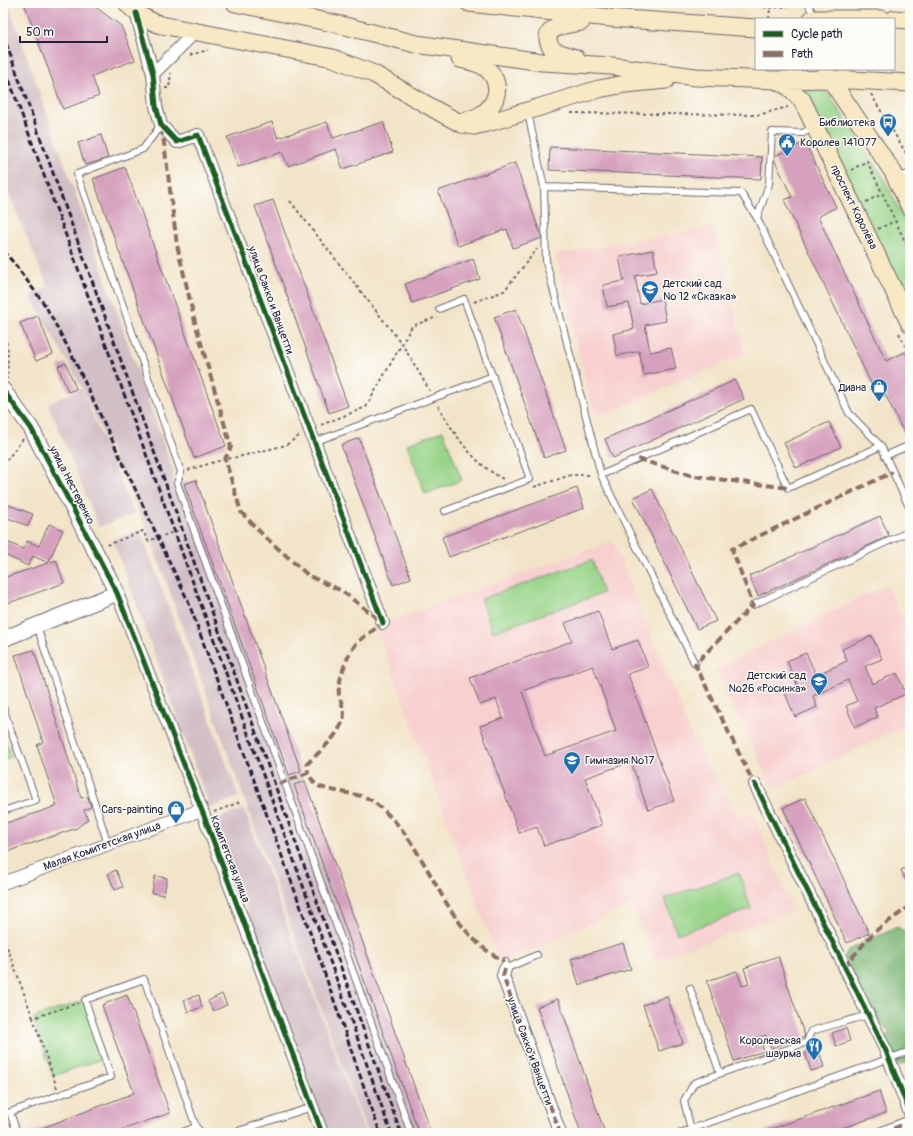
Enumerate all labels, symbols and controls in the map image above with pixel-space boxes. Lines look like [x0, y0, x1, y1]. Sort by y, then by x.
scale bar [20, 18, 107, 44]
legend [755, 18, 895, 70]
text: 50 m [26, 25, 54, 40]
text: Cycle path [791, 27, 843, 42]
text: Path [791, 47, 813, 62]
bus stop icon: Библиотека [878, 112, 898, 137]
place label: Библиотека [819, 116, 875, 129]
public building icon: Королев 141077 [777, 132, 797, 157]
place label: Королев 141077 [800, 136, 877, 149]
street label: проспект Королёва [828, 163, 880, 251]
street label: улица Сакко и Ванцетти [245, 243, 297, 356]
place label: Детский сад № 12 «Сказка» [662, 277, 737, 303]
school or university icon: Детский сад № 12 «Сказка» [640, 279, 660, 304]
shop icon: Диана [869, 377, 889, 402]
place label: Диана [838, 381, 866, 394]
street label: улица Нестеренко [46, 443, 97, 526]
place label: Детский сад №26 «Росинка» [729, 669, 806, 695]
school or university icon: Детский сад №26 «Росинка» [809, 671, 829, 696]
school or university icon: Гимназия №17 [562, 750, 582, 775]
place label: Гимназия №17 [585, 754, 654, 767]
shop icon: Cars-painting [166, 799, 186, 824]
place label: Cars-painting [101, 803, 163, 816]
street label: Комитетская улица [207, 814, 253, 904]
street label: Малая Комитетская улица [42, 819, 162, 873]
street label: улица Сакко и Ванцетти [504, 994, 556, 1107]
place label: Королевская шаурма [739, 1034, 801, 1060]
restaurant icon: Королевская шаурма [804, 1036, 824, 1061]

